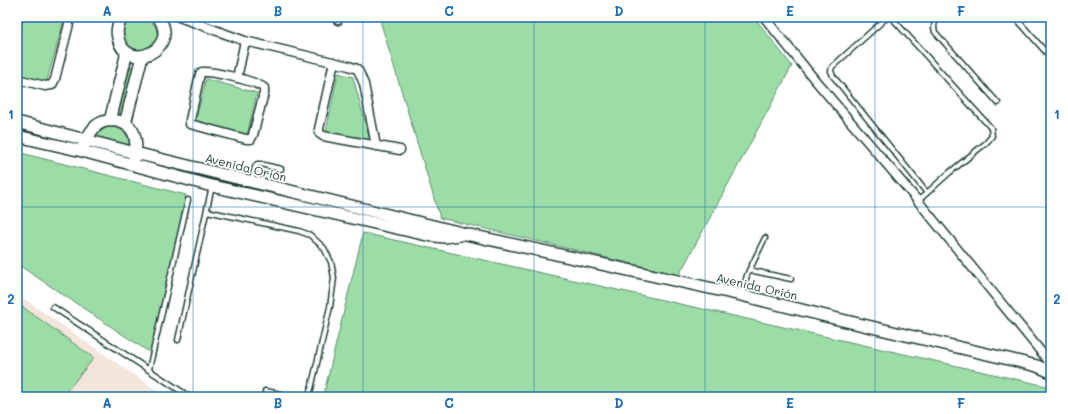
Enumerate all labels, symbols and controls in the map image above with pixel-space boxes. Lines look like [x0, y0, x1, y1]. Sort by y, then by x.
text: A [102, 2, 112, 19]
text: B [274, 2, 283, 19]
text: C [444, 2, 454, 19]
text: D [614, 2, 624, 19]
text: E [786, 2, 794, 19]
text: F [957, 2, 965, 19]
text: 1 [8, 105, 14, 122]
text: 1 [1054, 105, 1060, 122]
street label: Avenida Orión [204, 149, 288, 185]
street label: Avenida Orión [715, 269, 799, 303]
text: 2 [7, 290, 15, 307]
text: 2 [1053, 290, 1061, 307]
text: A [102, 394, 112, 411]
text: B [274, 394, 283, 411]
text: C [444, 394, 454, 411]
text: D [614, 394, 624, 411]
text: E [786, 394, 794, 411]
text: F [957, 394, 965, 411]

